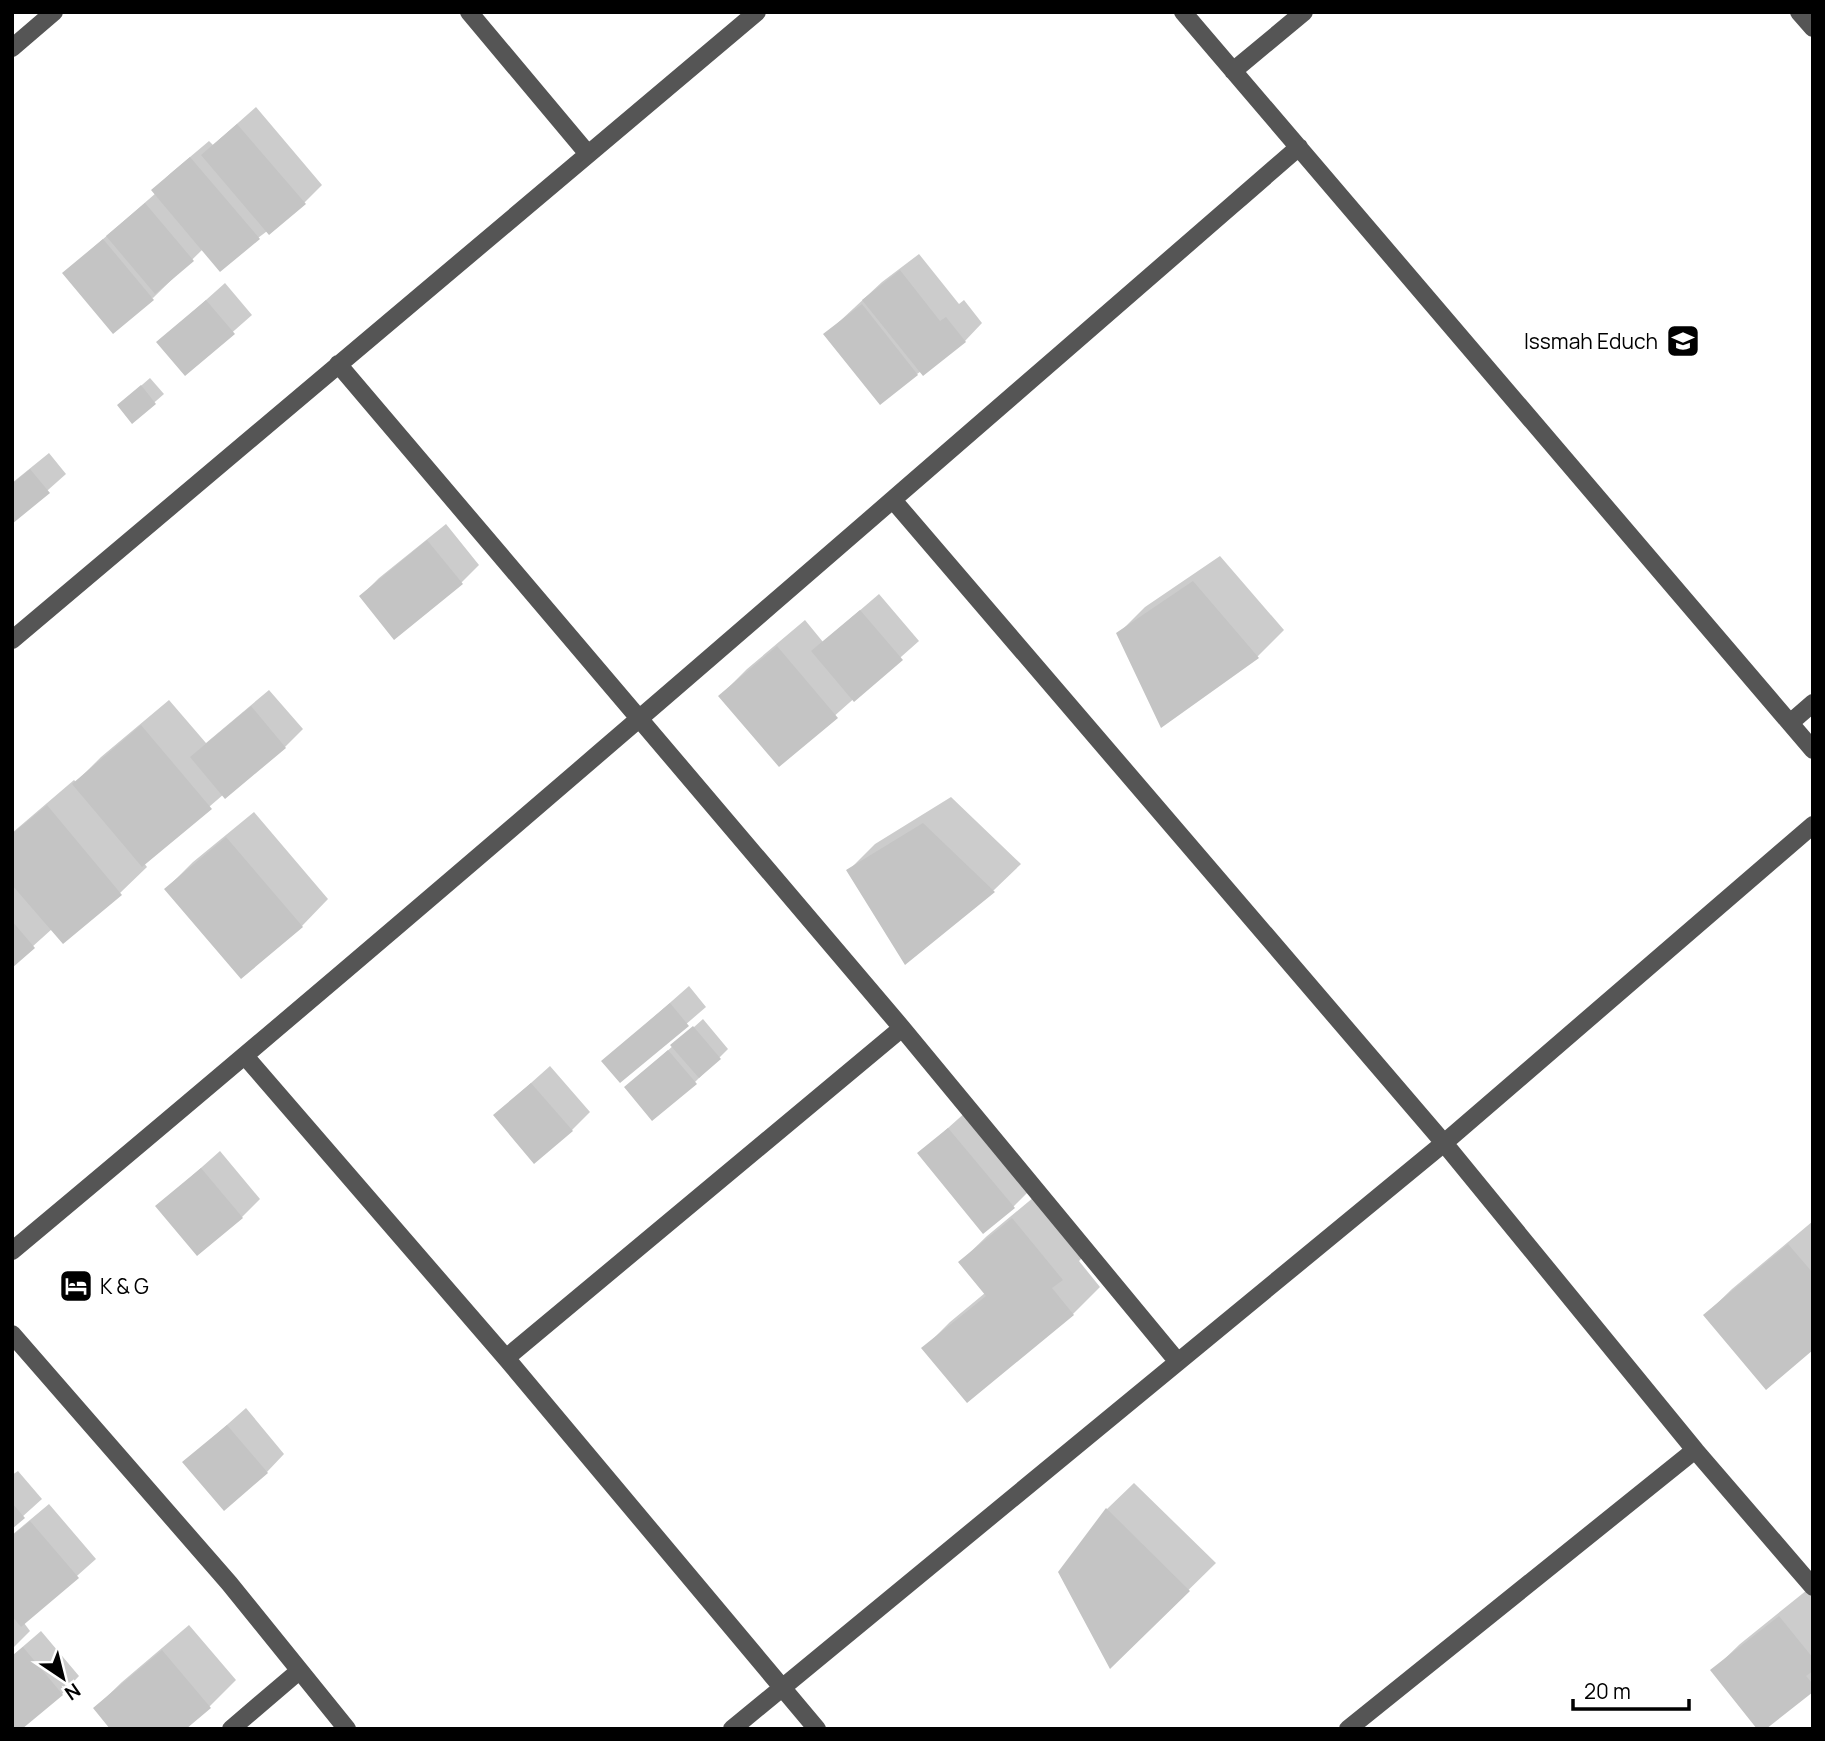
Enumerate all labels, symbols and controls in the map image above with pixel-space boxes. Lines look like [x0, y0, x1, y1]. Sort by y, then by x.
school or university icon: Issmah Educh [1664, 322, 1702, 360]
place label: Issmah Educh [1524, 327, 1658, 355]
hotel icon: K & G [57, 1267, 95, 1305]
place label: K & G [100, 1272, 149, 1300]
north arrow [28, 1643, 98, 1713]
scale bar [1573, 1668, 1688, 1712]
text: N [60, 1677, 86, 1706]
text: 20 m [1584, 1677, 1631, 1705]

